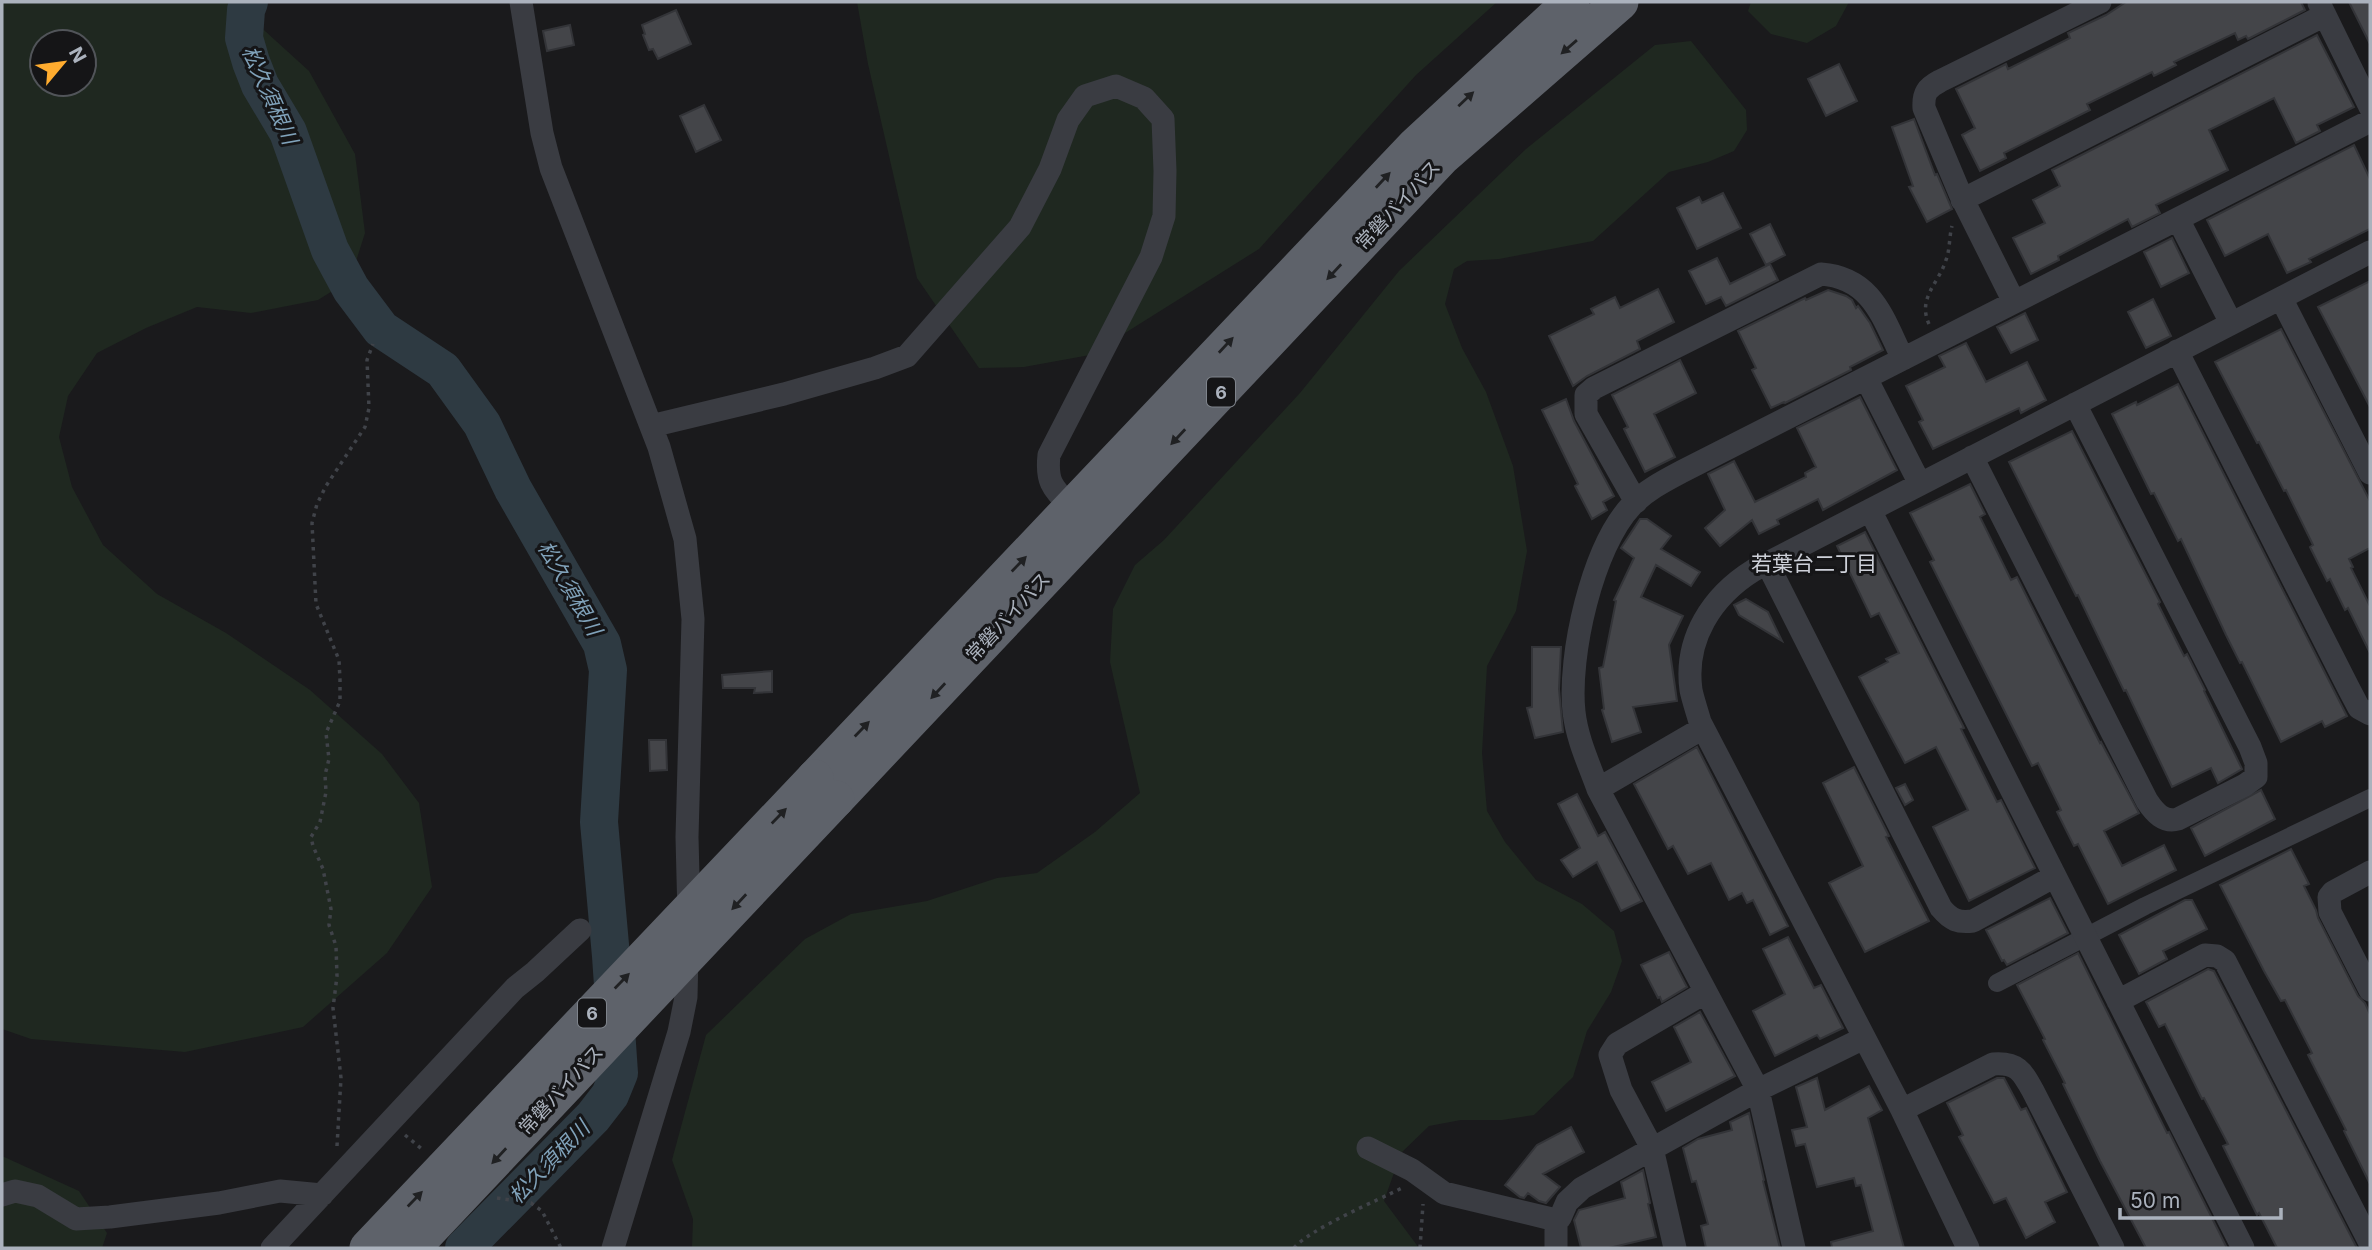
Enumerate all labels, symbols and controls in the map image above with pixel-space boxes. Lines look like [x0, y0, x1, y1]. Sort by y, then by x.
north arrow [28, 28, 98, 98]
one-way arrow [1560, 39, 1578, 55]
water label: 松久須根川 [237, 42, 304, 150]
text: N [64, 43, 91, 67]
one-way arrow [1457, 91, 1474, 107]
street label: 常磐バイパス [1351, 156, 1445, 254]
one-way arrow [1374, 172, 1391, 189]
one-way arrow [1327, 263, 1343, 280]
one-way arrow [1218, 337, 1235, 354]
road number: 6 [1207, 378, 1235, 406]
one-way arrow [1170, 428, 1186, 446]
water label: 松久須根川 [533, 536, 608, 641]
district label: 若葉台二丁目 [1751, 551, 1877, 576]
one-way arrow [1011, 555, 1027, 573]
street label: 常磐バイパス [961, 568, 1055, 666]
one-way arrow [930, 682, 946, 699]
one-way arrow [854, 721, 870, 738]
one-way arrow [771, 808, 787, 825]
one-way arrow [731, 893, 747, 911]
one-way arrow [614, 973, 630, 990]
road number: 6 [578, 998, 606, 1028]
street label: 常磐バイパス [514, 1041, 608, 1139]
water label: 松久須根川 [504, 1114, 596, 1208]
one-way arrow [491, 1147, 507, 1164]
scale bar [2120, 1176, 2281, 1220]
text: 50 m [2130, 1188, 2180, 1213]
one-way arrow [407, 1190, 423, 1208]

